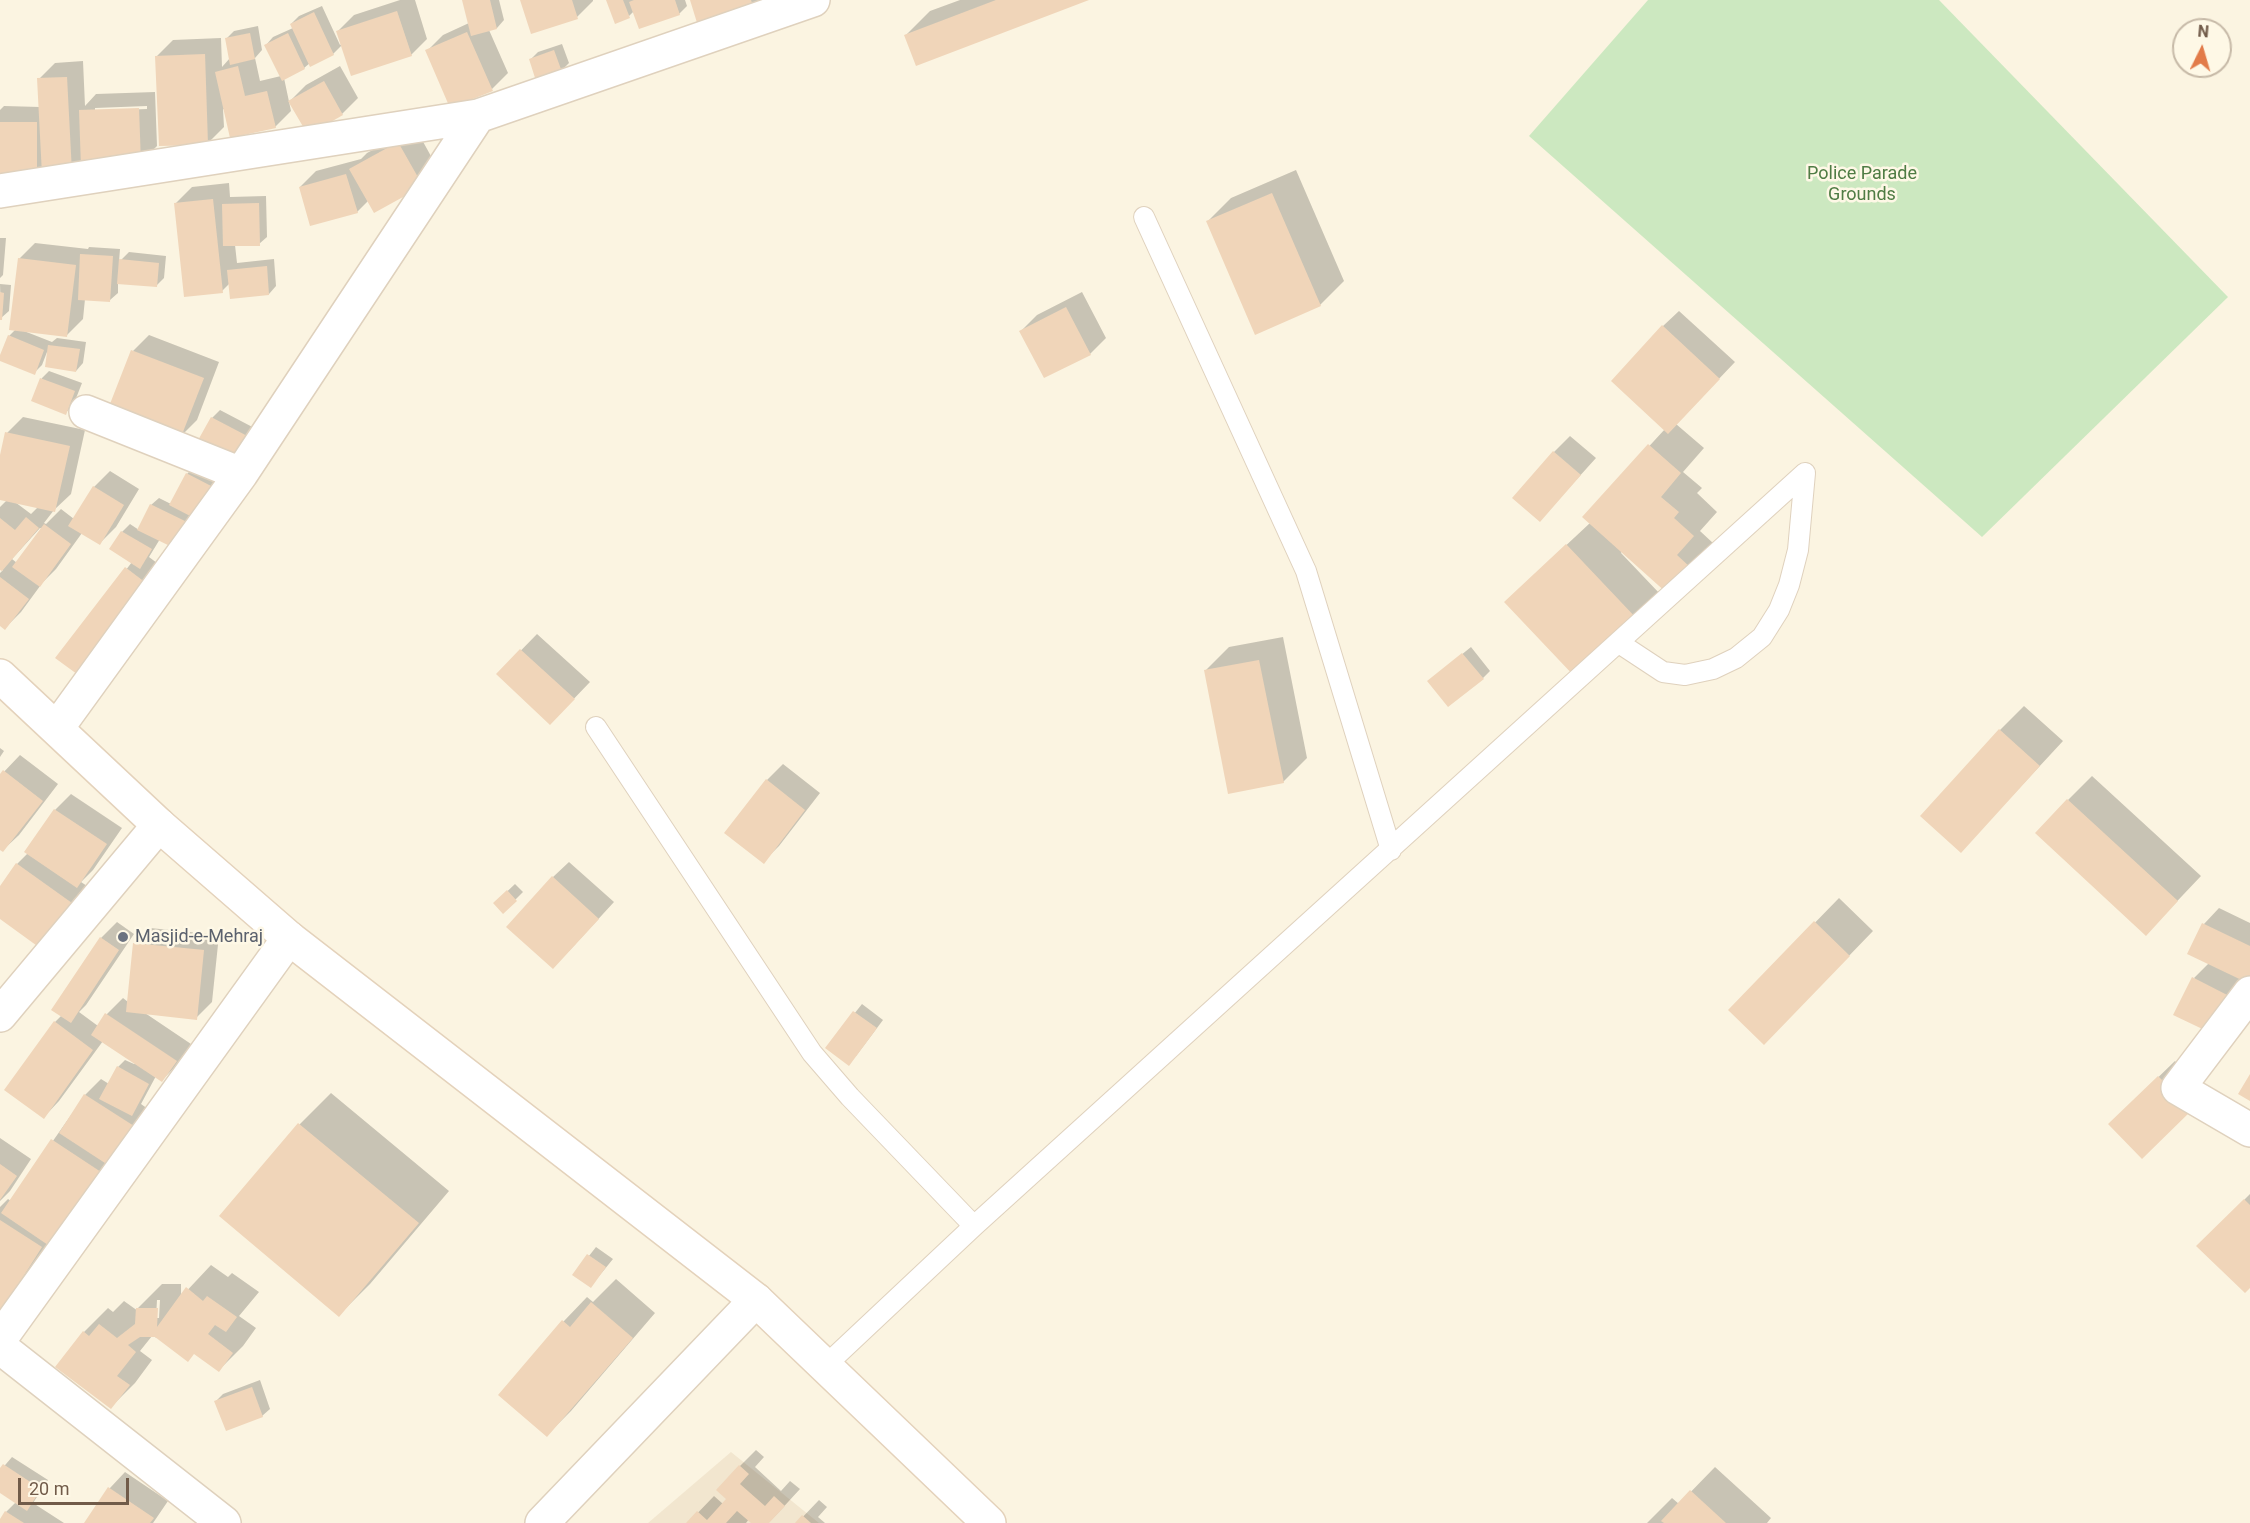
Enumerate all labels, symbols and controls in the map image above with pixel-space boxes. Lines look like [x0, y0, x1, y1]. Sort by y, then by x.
north arrow [2172, 18, 2232, 78]
text: N [2197, 22, 2210, 42]
park label: Police Parade Grounds [1807, 163, 1917, 206]
place label: Masjid-e-Mehraj [135, 926, 263, 948]
marker: Masjid-e-Mehraj [116, 930, 130, 944]
scale bar [21, 1466, 132, 1504]
text: 20 m [29, 1478, 69, 1499]

